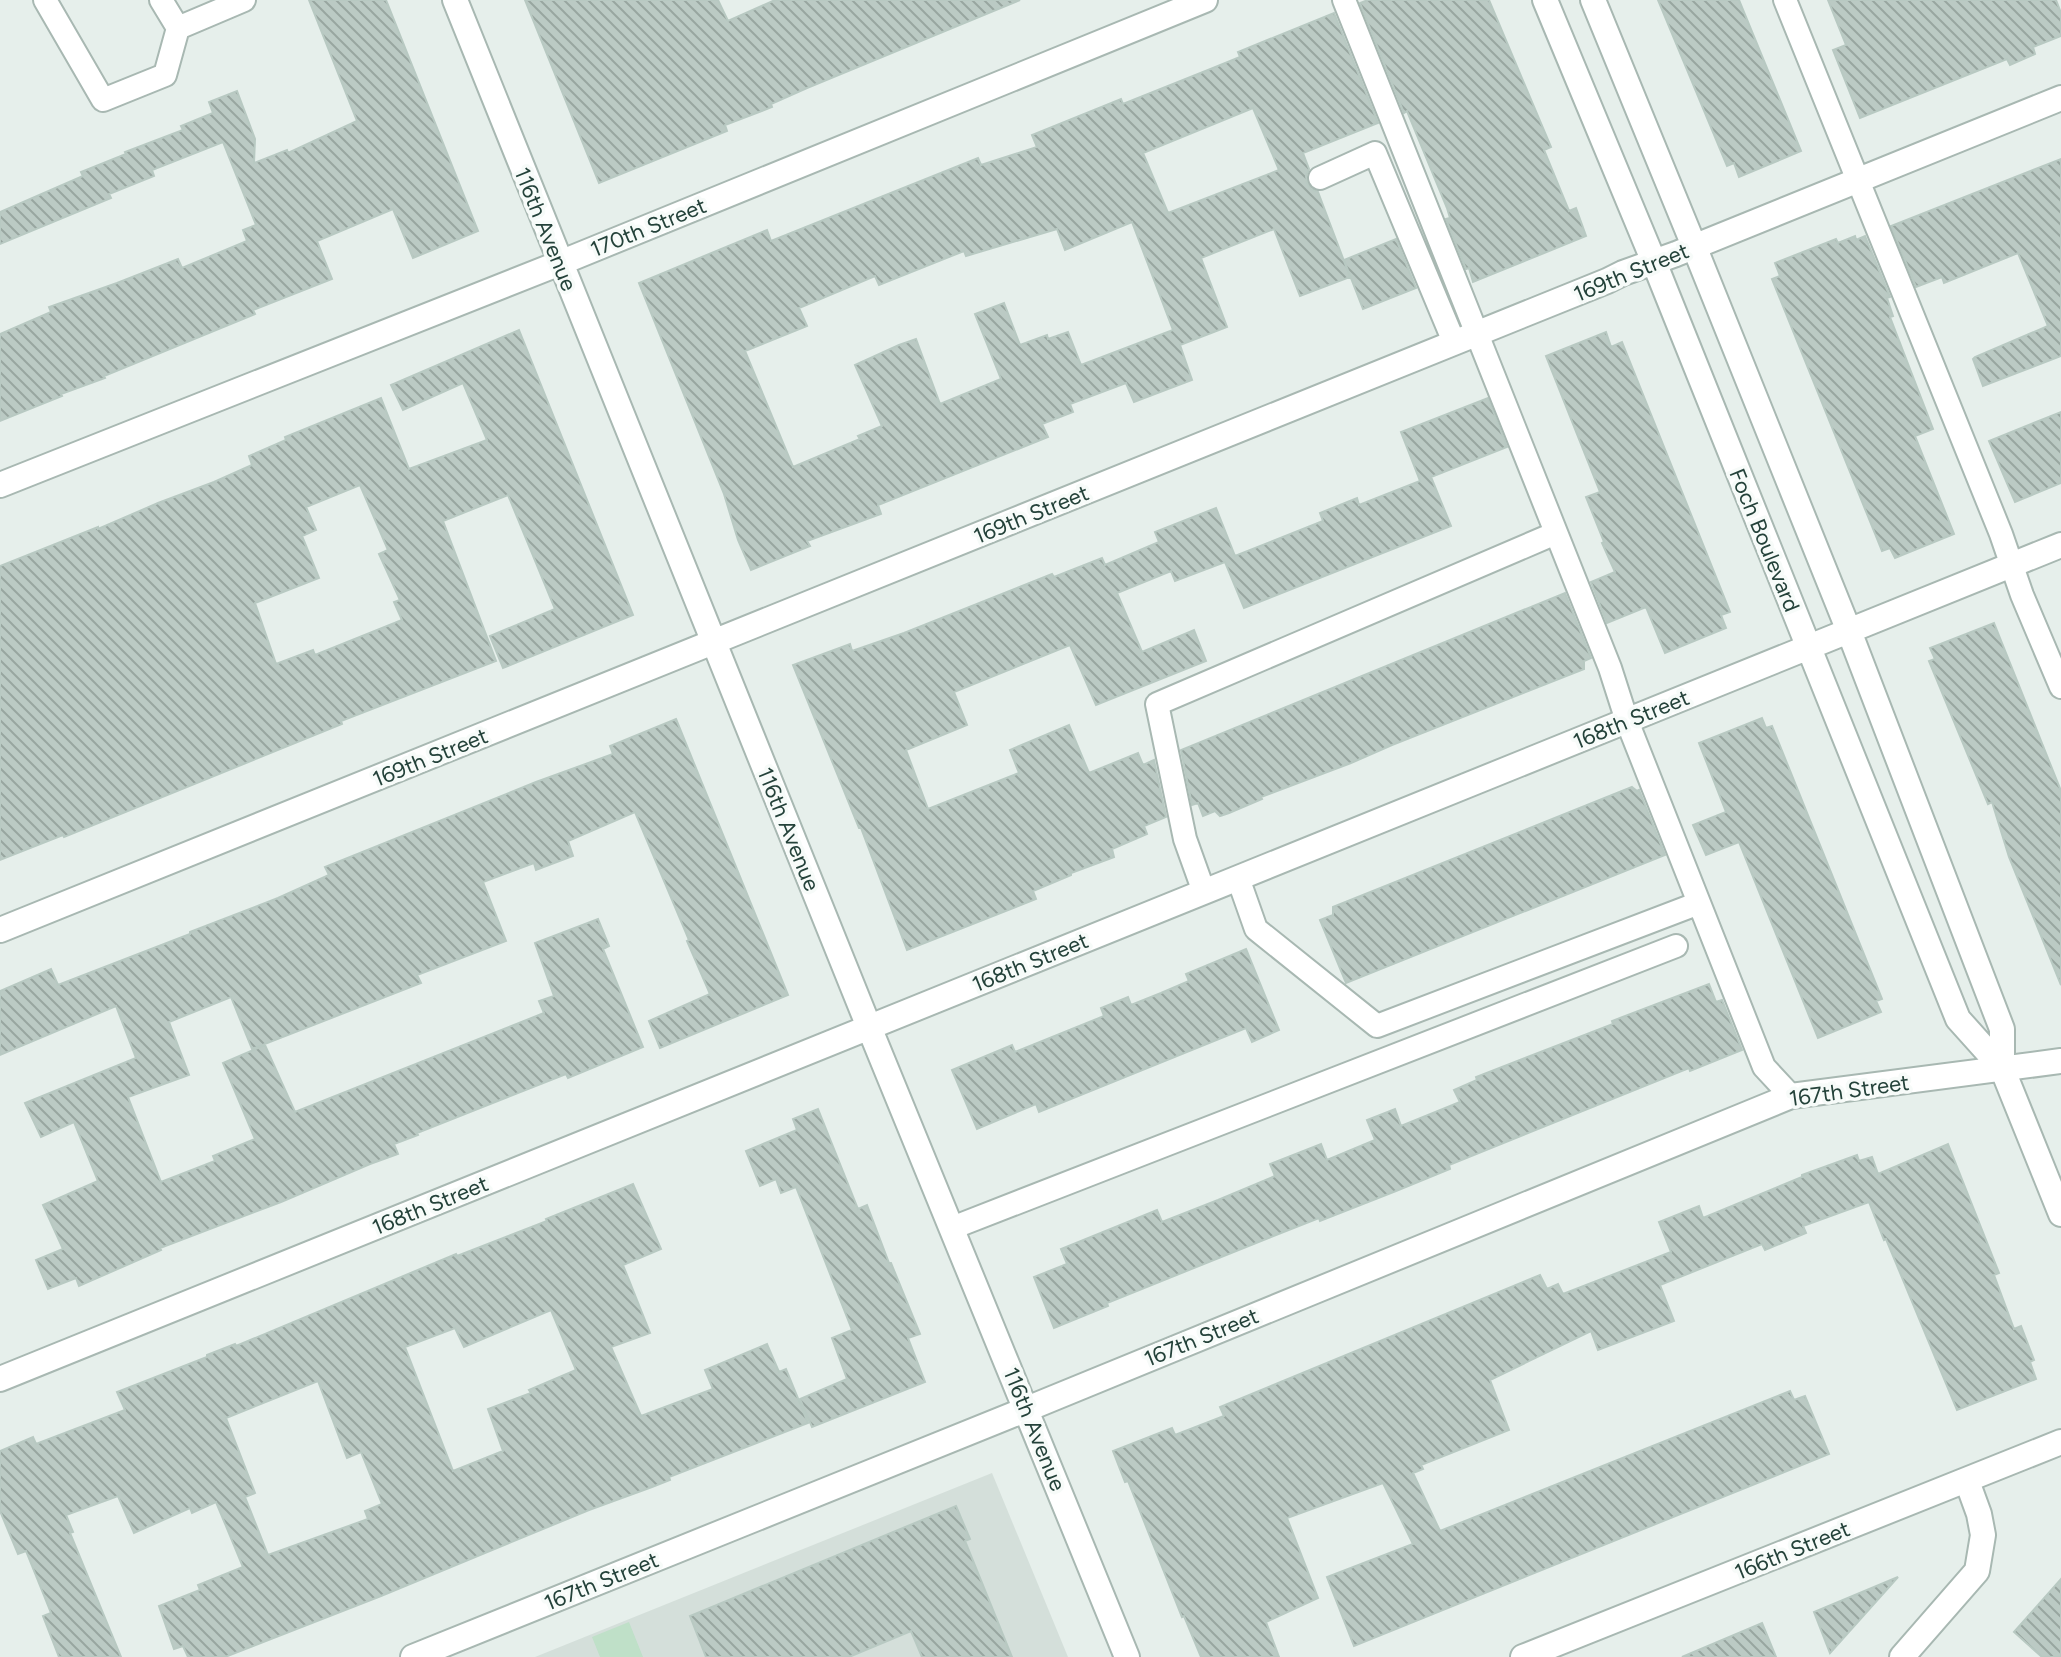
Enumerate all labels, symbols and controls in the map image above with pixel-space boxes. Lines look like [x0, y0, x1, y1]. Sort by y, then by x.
street label: 116th Avenue [508, 163, 583, 295]
street label: 170th Street [586, 192, 710, 263]
street label: 169th Street [1570, 237, 1693, 308]
street label: Foch Boulevard [1724, 465, 1806, 616]
street label: 169th Street [970, 479, 1093, 550]
street label: 168th Street [1569, 684, 1693, 755]
street label: 169th Street [369, 722, 492, 793]
street label: 116th Avenue [751, 763, 826, 895]
street label: 168th Street [968, 927, 1092, 998]
street label: 167th Street [1787, 1069, 1911, 1112]
street label: 168th Street [368, 1170, 492, 1241]
street label: 167th Street [1140, 1302, 1262, 1373]
street label: 116th Avenue [997, 1363, 1072, 1495]
street label: 166th Street [1731, 1515, 1854, 1586]
street label: 167th Street [540, 1546, 662, 1617]

